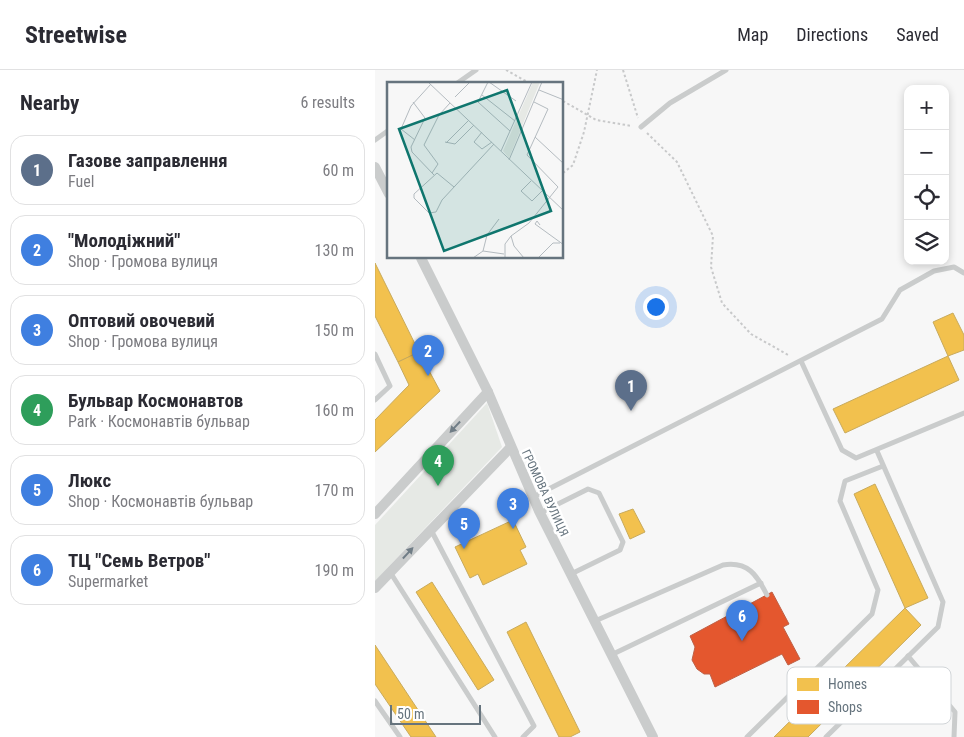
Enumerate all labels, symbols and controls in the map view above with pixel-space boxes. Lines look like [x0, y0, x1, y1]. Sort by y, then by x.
text: Streetwise [25, 21, 127, 49]
text: Map [737, 24, 768, 45]
text: Directions [796, 24, 868, 45]
text: Saved [896, 24, 939, 45]
inset map [387, 82, 564, 259]
map controls [904, 85, 949, 265]
button: + [904, 85, 949, 130]
text: Nearby [20, 91, 79, 115]
text: 6 results [300, 93, 355, 112]
button: − [904, 130, 949, 175]
text: Газове заправлення [68, 149, 228, 172]
text: 1 [33, 161, 41, 180]
text: 60 m [322, 161, 354, 180]
text: Fuel [68, 172, 94, 191]
button: locate [904, 175, 949, 220]
button: layers [904, 220, 949, 265]
text: "Молодіжний" [68, 229, 180, 252]
text: 2 [33, 241, 41, 260]
text: 130 m [315, 241, 354, 260]
text: Shop · Громова вулиця [68, 252, 218, 271]
your location [643, 294, 669, 320]
text: Оптовий овочевий [68, 309, 215, 332]
text: 3 [33, 321, 41, 340]
text: 150 m [315, 321, 354, 340]
text: Shop · Громова вулиця [68, 332, 218, 351]
pin: 2 [412, 335, 444, 376]
pin: 1 [615, 370, 647, 411]
text: Бульвар Космонавтов [68, 389, 243, 412]
text: 4 [33, 401, 41, 420]
text: 160 m [315, 401, 354, 420]
text: Park · Космонавтів бульвар [68, 412, 250, 431]
one-way arrow [449, 421, 461, 433]
pin: 4 [422, 445, 454, 486]
street label: ГРОМОВА ВУЛИЦЯ [519, 447, 571, 539]
text: Люкс [68, 469, 111, 492]
text: 5 [33, 481, 41, 500]
text: 170 m [315, 481, 354, 500]
pin: 3 [497, 488, 529, 529]
text: Shop · Космонавтів бульвар [68, 492, 253, 511]
pin: 5 [448, 508, 480, 549]
one-way arrow [402, 547, 414, 559]
text: ТЦ "Семь Ветров" [68, 549, 210, 572]
text: 6 [33, 561, 41, 580]
text: 190 m [315, 561, 354, 580]
text: Supermarket [68, 572, 148, 591]
pin: 6 [726, 600, 758, 641]
legend [787, 667, 951, 724]
text: Homes [828, 676, 867, 692]
text: Shops [828, 699, 862, 715]
scale bar [390, 702, 481, 725]
text: 50 m [397, 706, 425, 722]

